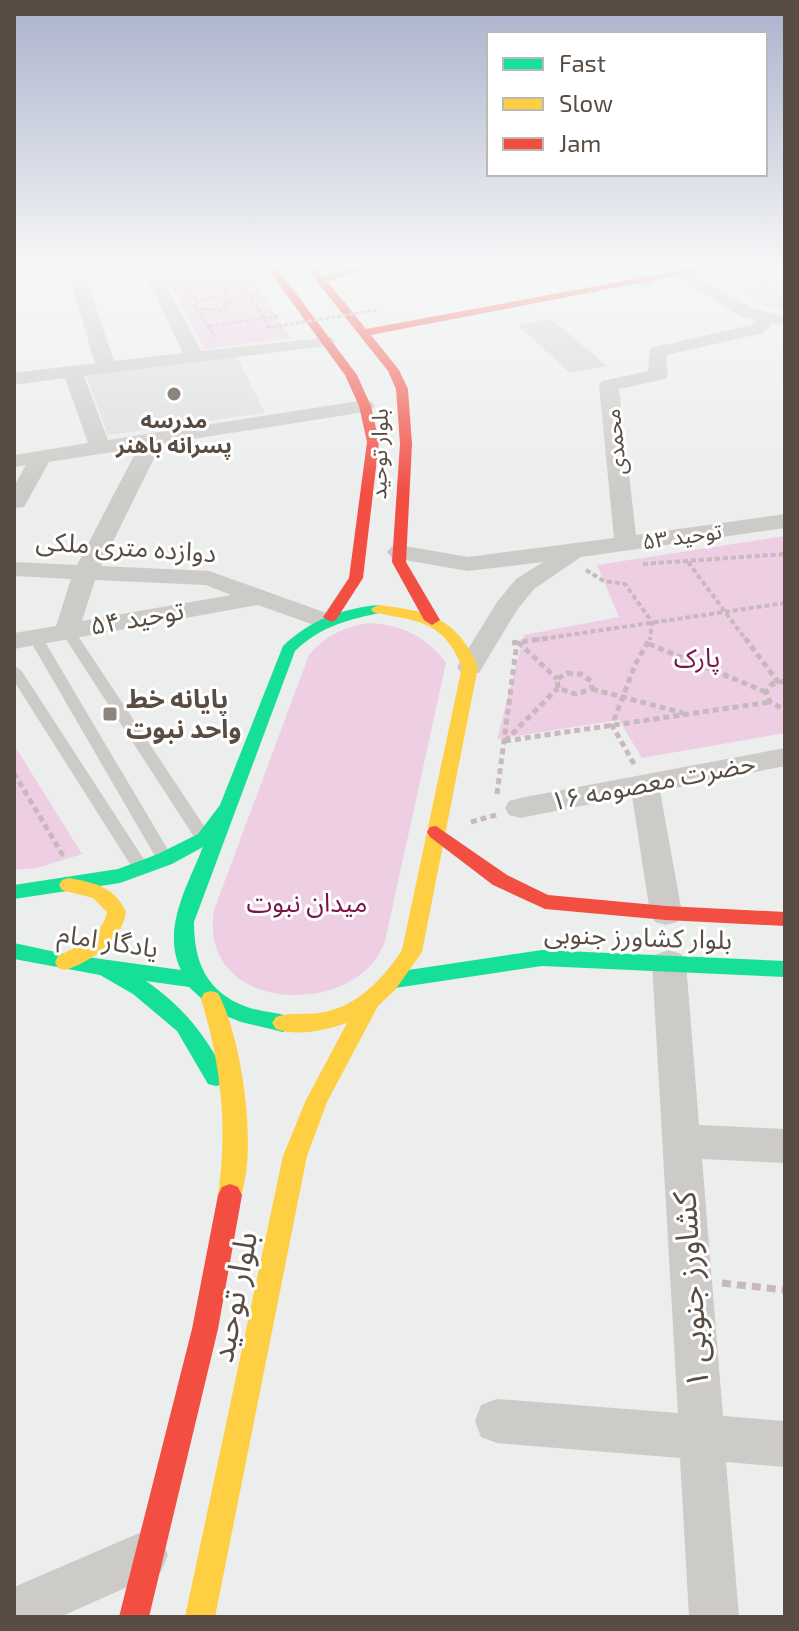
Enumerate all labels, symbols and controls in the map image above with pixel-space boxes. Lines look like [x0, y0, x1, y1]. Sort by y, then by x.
legend [487, 32, 767, 176]
text: Fast [559, 48, 606, 77]
text: Slow [559, 88, 613, 117]
text: Jam [559, 128, 601, 157]
marker: مدرسه پسرانه باهنر [165, 385, 183, 403]
place label: مدرسه پسرانه باهنر [115, 406, 232, 460]
street label: محمدی [598, 407, 631, 477]
street label: بلوار توحید [364, 408, 394, 500]
street label: توحید ۵۳ [640, 517, 723, 554]
street label: دوازده متری ملکی [35, 524, 217, 568]
street label: توحید ۵۴ [88, 593, 186, 641]
park label: پارک [674, 641, 720, 675]
place label: پایانه خط واحد نبوت [126, 682, 241, 744]
marker: پایانه خط واحد نبوت [101, 705, 119, 723]
street label: حضرت معصومه ۱۶ [548, 745, 758, 817]
park label: میدان نبوت [247, 886, 367, 918]
street label: یادگار امام [55, 916, 161, 969]
street label: بلوار کشاورز جنوبی [543, 917, 733, 955]
street label: کشاورز جنوبی ۱ [663, 1190, 717, 1390]
street label: بلوار توحید [201, 1228, 265, 1366]

